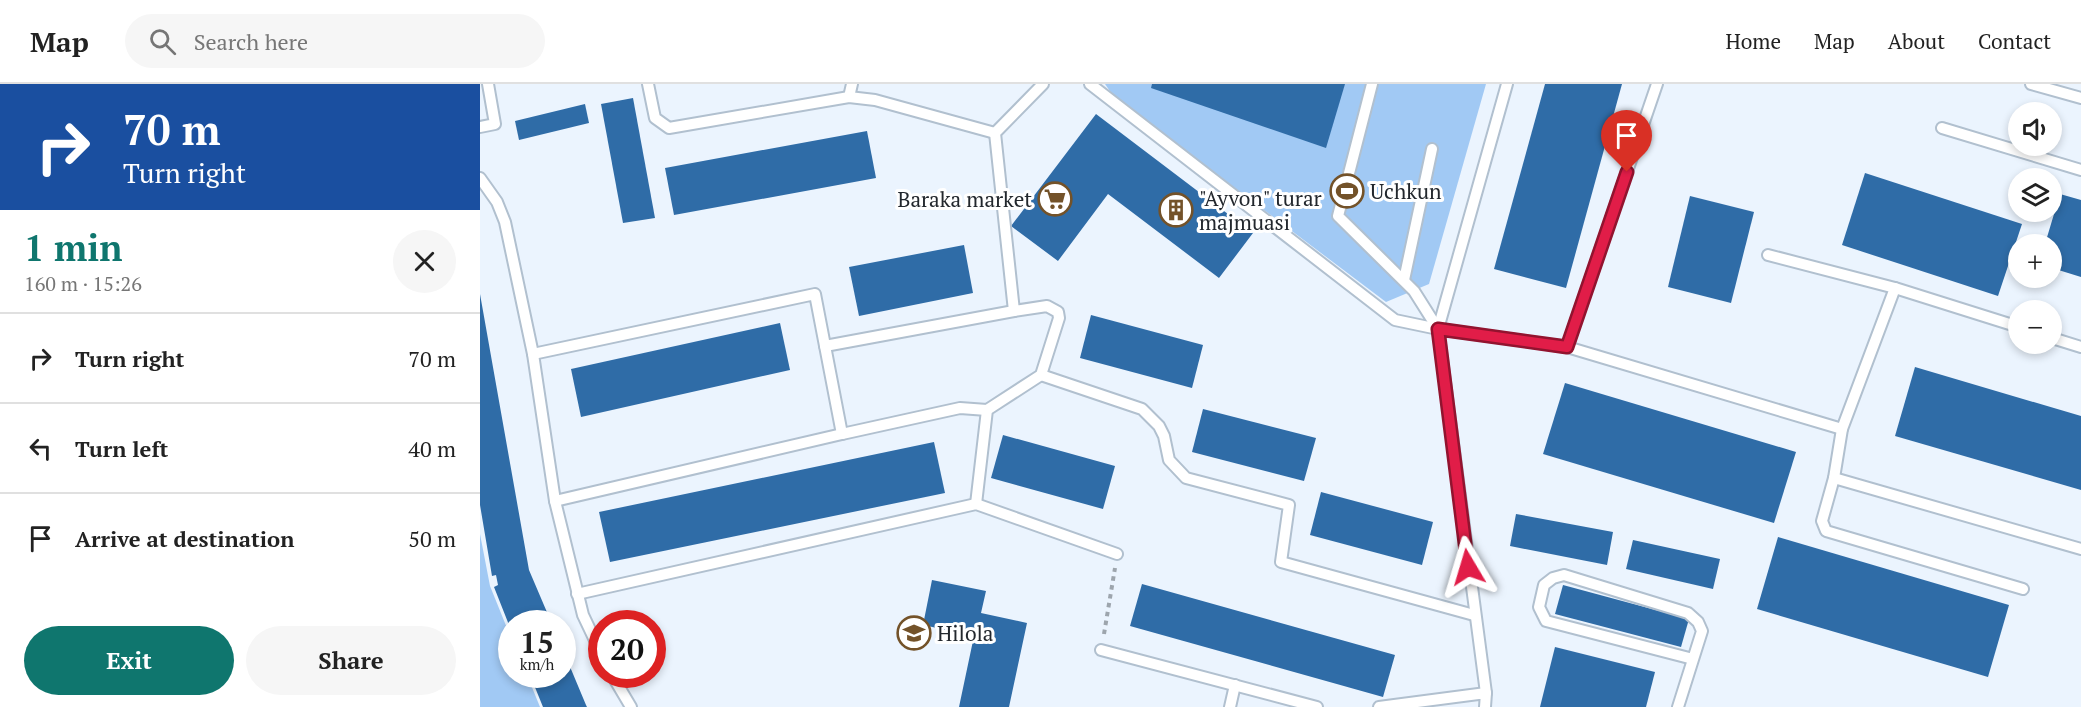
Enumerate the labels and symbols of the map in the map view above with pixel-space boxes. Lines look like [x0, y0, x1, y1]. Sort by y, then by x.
pin [1601, 110, 1652, 172]
sports icon: Uchkun [1329, 173, 1365, 209]
place label: Uchkun [1370, 177, 1442, 205]
supermarket icon: Baraka market [1037, 181, 1073, 217]
place label: "Ayvon" turar majmuasi [1199, 184, 1322, 236]
place label: Baraka market [898, 185, 1032, 213]
building icon: "Ayvon" turar majmuasi [1158, 192, 1194, 228]
position arrow [1436, 535, 1500, 599]
speed limit sign: 20 [588, 610, 666, 688]
school or university icon: Hilola [896, 615, 932, 651]
place label: Hilola [937, 619, 994, 647]

